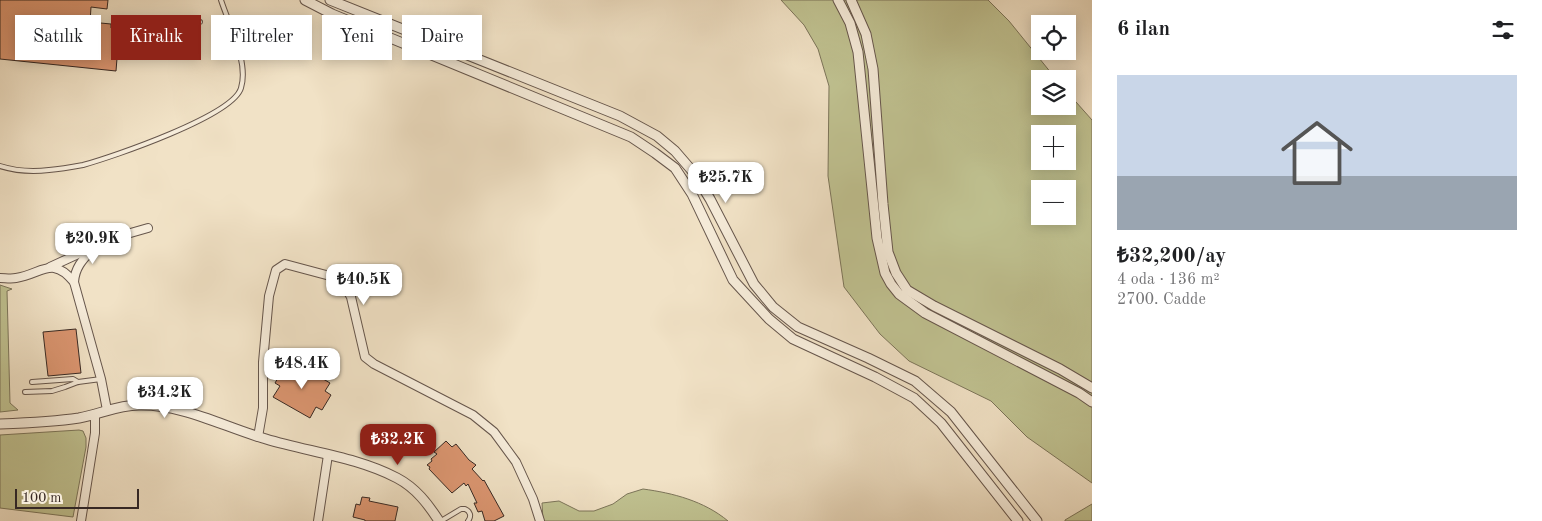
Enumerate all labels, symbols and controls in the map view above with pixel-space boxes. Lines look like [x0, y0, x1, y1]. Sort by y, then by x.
chip: Satılık [15, 15, 101, 60]
chip: Kiralık [111, 15, 201, 60]
chip: Filtreler [211, 15, 312, 60]
chip: Yeni [322, 15, 392, 60]
chip: Daire [402, 15, 482, 60]
map controls [1031, 15, 1076, 225]
button: locate [1031, 15, 1076, 60]
icon: filters [1489, 16, 1517, 44]
text: 6 ilan [1117, 19, 1170, 40]
button: layers [1031, 70, 1076, 115]
icon: home [1272, 108, 1362, 198]
button: + [1031, 125, 1076, 170]
pin: ₺25.7K [685, 162, 767, 204]
text: ₺25.7K [699, 170, 753, 186]
button: − [1031, 180, 1076, 225]
pin: ₺20.9K [52, 222, 134, 265]
text: ₺20.9K [66, 231, 120, 247]
text: ₺32,200/ay [1117, 246, 1226, 267]
pin: ₺40.5K [323, 264, 405, 306]
text: ₺40.5K [337, 272, 391, 288]
text: 4 oda · 136 m² [1117, 272, 1220, 288]
text: 2700. Cadde [1117, 292, 1206, 308]
pin: ₺48.4K [261, 348, 343, 390]
text: ₺48.4K [275, 356, 329, 372]
pin: ₺34.2K [124, 376, 206, 419]
text: ₺34.2K [138, 385, 192, 401]
pin: ₺32.2K [357, 424, 439, 466]
text: ₺32.2K [371, 432, 425, 448]
scale bar [15, 486, 139, 509]
text: 100 m [22, 491, 61, 505]

